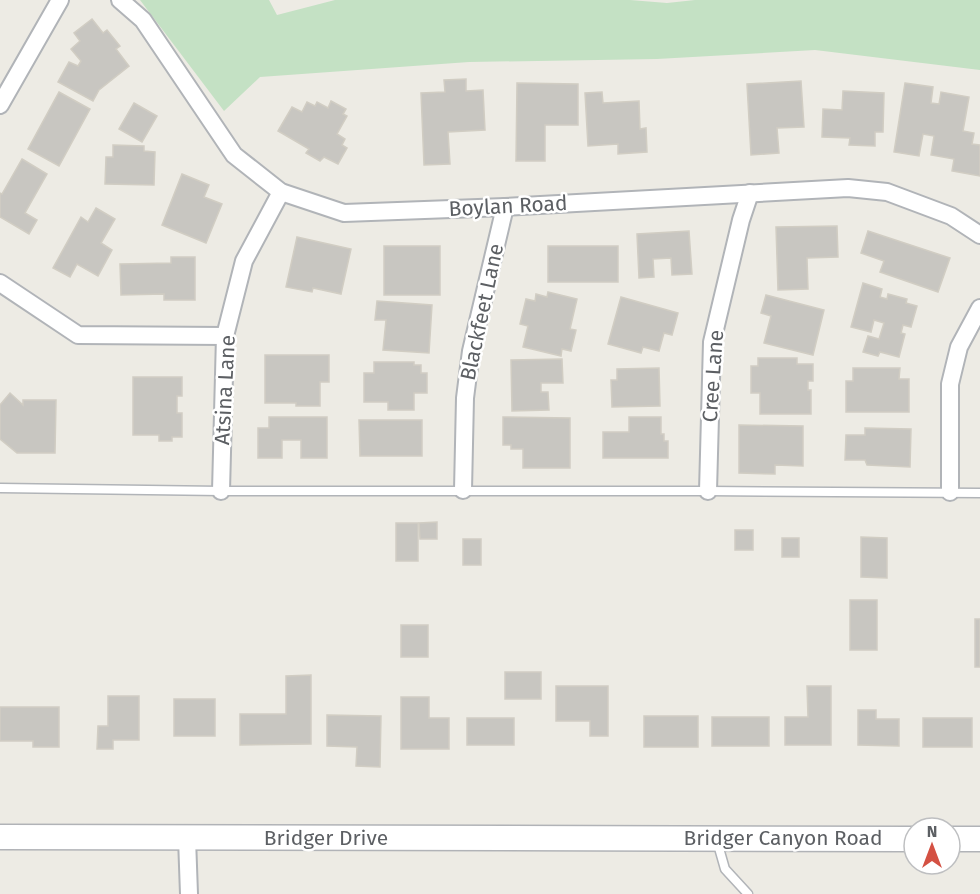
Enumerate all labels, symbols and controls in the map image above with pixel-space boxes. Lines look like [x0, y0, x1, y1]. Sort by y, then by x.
street label: Boylan Road [448, 190, 568, 222]
street label: Blackfeet Lane [455, 241, 509, 383]
street label: Cree Lane [697, 329, 729, 423]
street label: Atsina Lane [209, 334, 241, 446]
north arrow [902, 816, 962, 876]
text: N [927, 822, 937, 841]
street label: Bridger Drive [264, 825, 388, 851]
street label: Bridger Canyon Road [684, 825, 883, 851]

